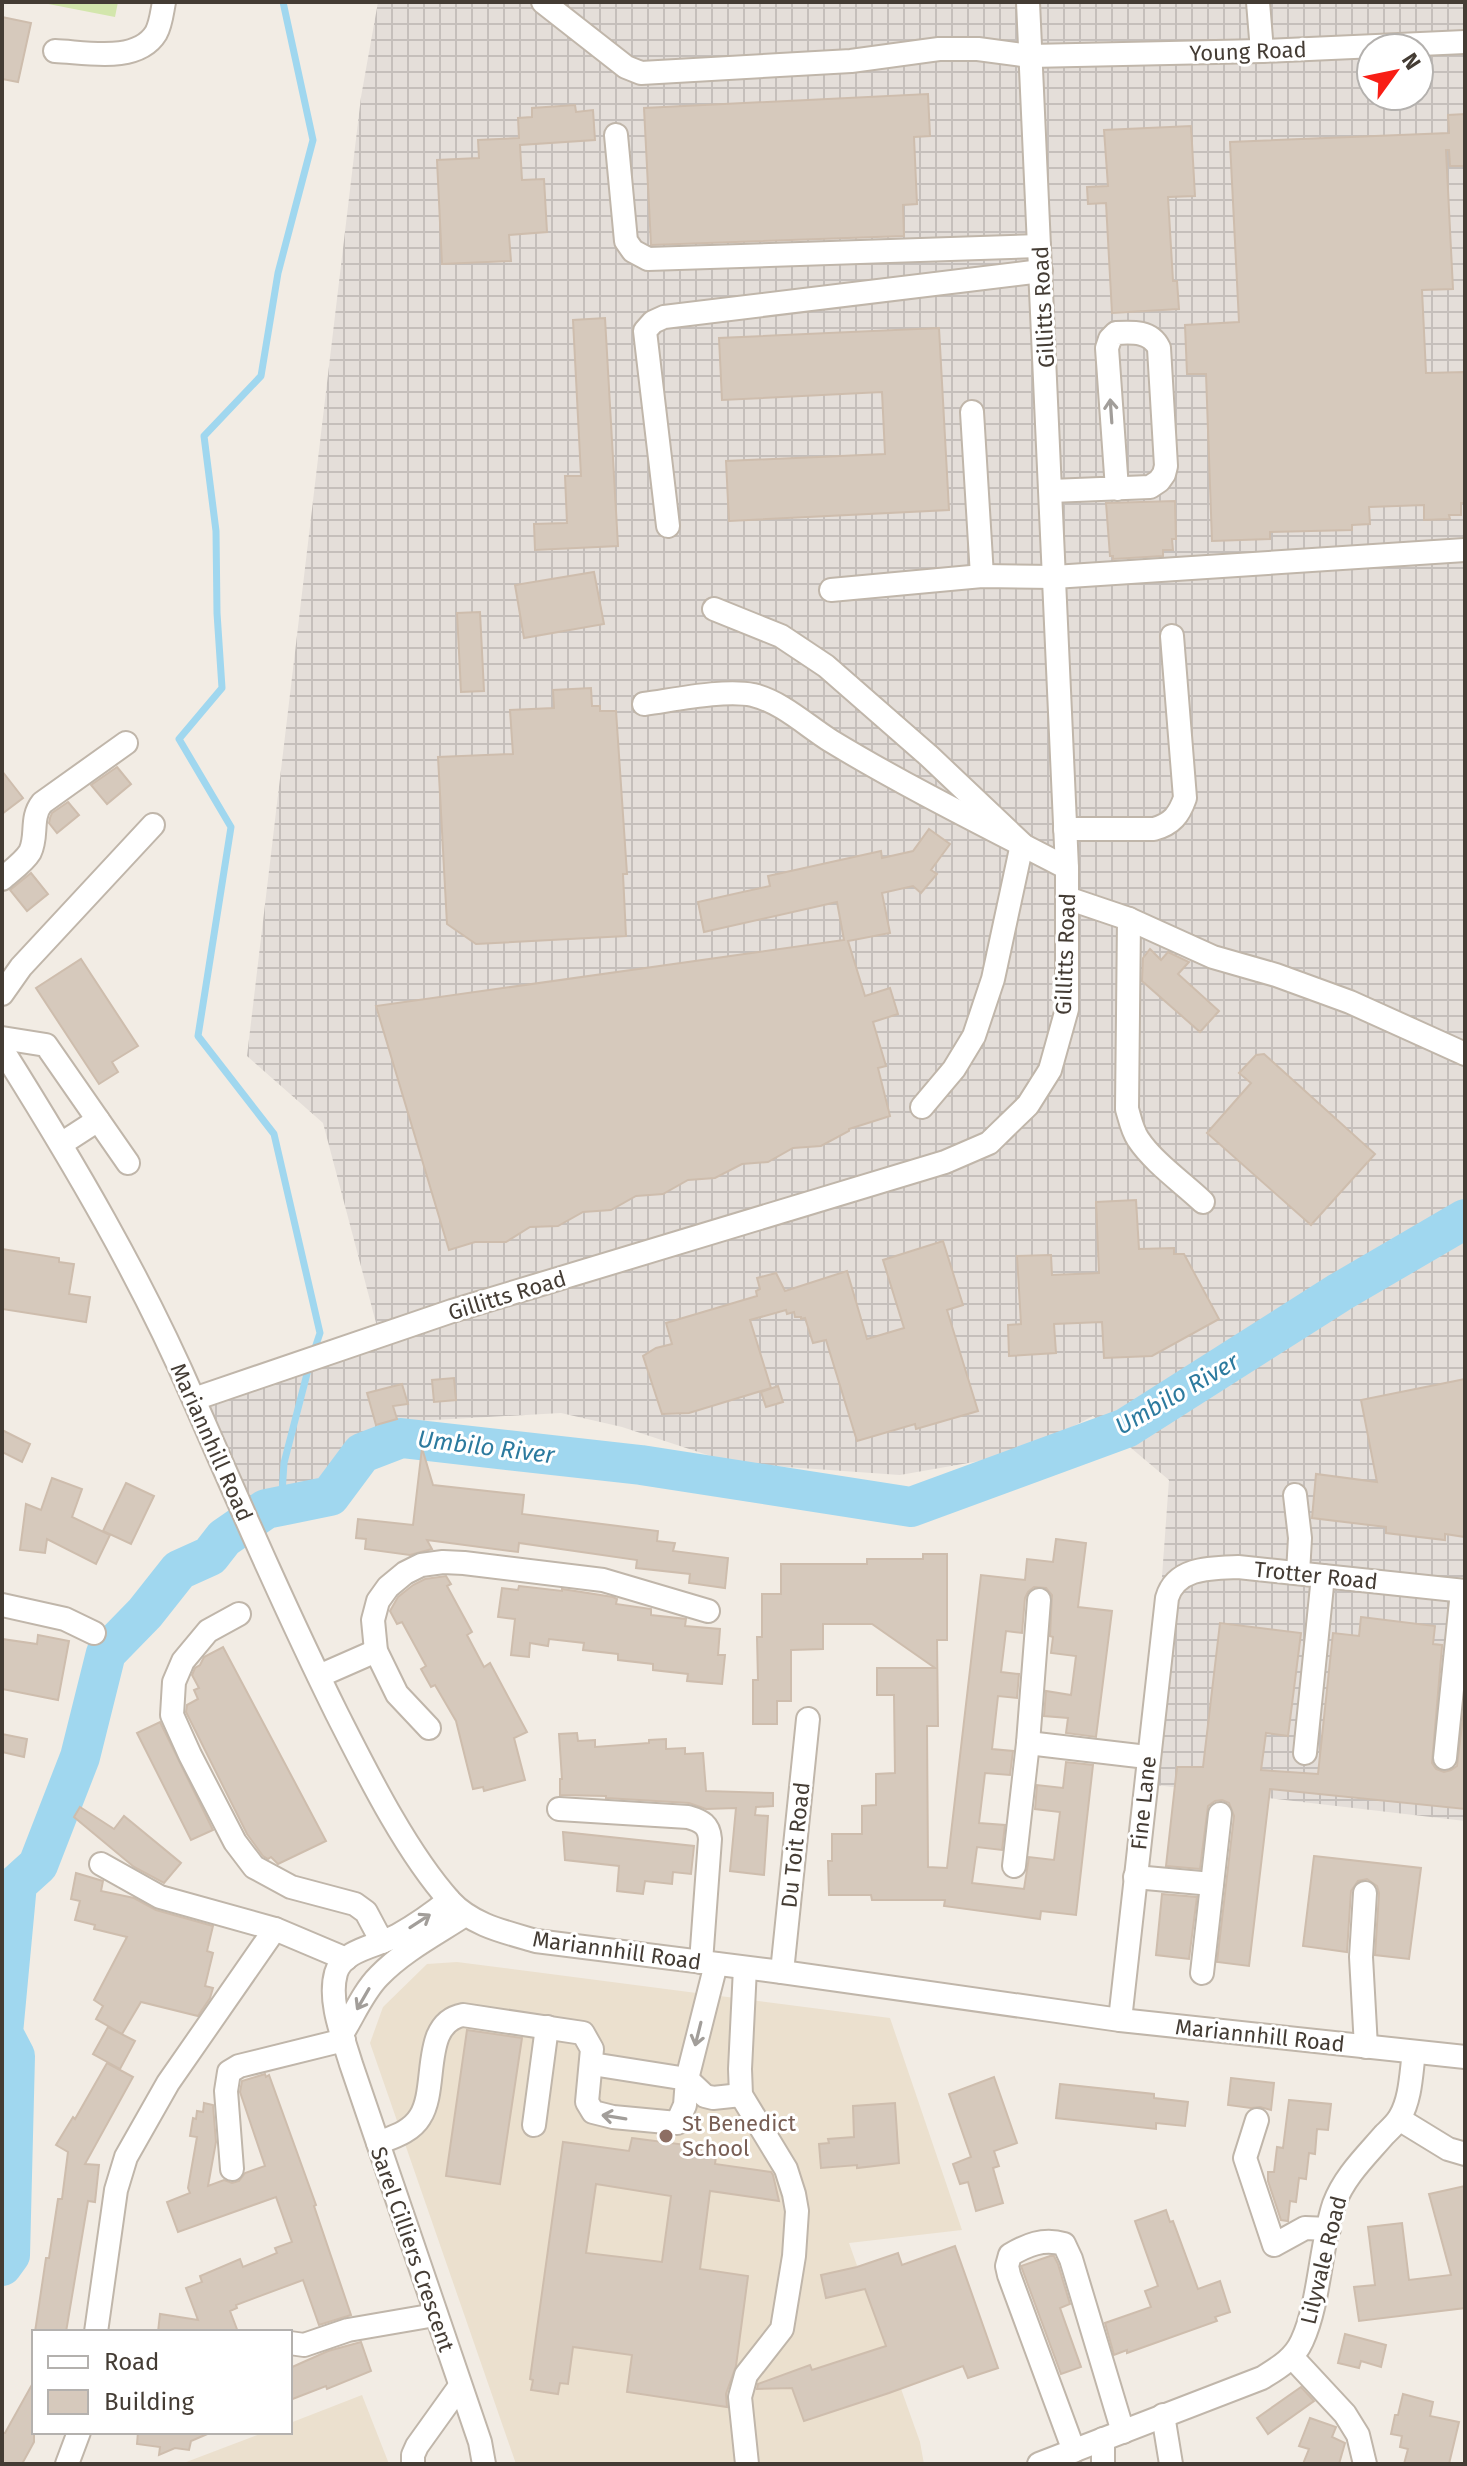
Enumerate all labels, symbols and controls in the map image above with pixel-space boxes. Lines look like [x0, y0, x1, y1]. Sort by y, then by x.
north arrow [1355, 32, 1435, 112]
street label: Young Road [1189, 36, 1307, 67]
text: N [1396, 48, 1427, 75]
street label: Gillitts Road [1027, 245, 1060, 369]
one-way arrow [1103, 398, 1118, 425]
street label: Gillitts Road [1050, 893, 1081, 1015]
street label: Gillitts Road [445, 1265, 569, 1326]
water label: Umbilo River [1110, 1347, 1244, 1441]
street label: Mariannhill Road [165, 1359, 258, 1525]
water label: Umbilo River [416, 1425, 557, 1469]
street label: Trotter Road [1253, 1556, 1379, 1595]
street label: Fine Lane [1125, 1755, 1162, 1851]
street label: Du Toit Road [775, 1781, 816, 1909]
one-way arrow [408, 1913, 430, 1930]
street label: Mariannhill Road [531, 1925, 703, 1976]
one-way arrow [355, 1987, 371, 2010]
street label: Mariannhill Road [1174, 2013, 1346, 2058]
one-way arrow [690, 2021, 705, 2047]
one-way arrow [601, 2108, 627, 2123]
place label: St Benedict School [682, 2110, 796, 2162]
marker: St Benedict School [657, 2127, 675, 2145]
street label: Sarel Cilliers Crescent [365, 2143, 460, 2355]
street label: Lilyvale Road [1295, 2193, 1352, 2327]
legend [32, 2330, 292, 2434]
text: Road [104, 2348, 159, 2376]
text: Building [104, 2388, 194, 2416]

